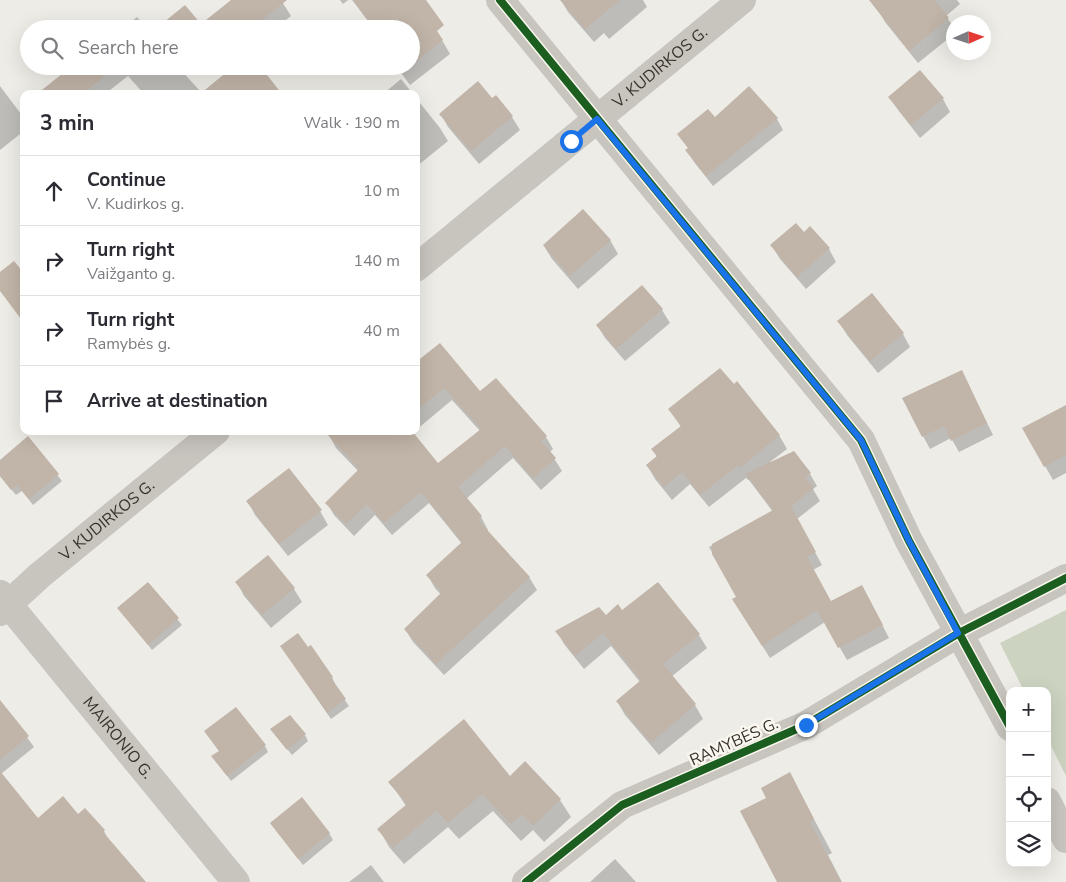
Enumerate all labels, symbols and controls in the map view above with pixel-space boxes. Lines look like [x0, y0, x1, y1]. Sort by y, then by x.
north arrow [946, 15, 991, 60]
search box [20, 20, 420, 75]
street label: V. KUDIRKOS G. [607, 22, 712, 114]
icon: search [38, 34, 66, 62]
text: Search here [78, 35, 179, 61]
text: 3 min [40, 109, 94, 137]
text: Walk · 190 m [304, 112, 400, 134]
route start [560, 130, 583, 153]
text: Continue [87, 167, 166, 193]
icon: ahead [40, 177, 68, 205]
text: 10 m [363, 180, 400, 202]
text: V. Kudirkos g. [87, 193, 184, 215]
text: Turn right [87, 237, 174, 263]
icon: right [40, 247, 68, 275]
text: 140 m [353, 250, 400, 272]
text: Vaižganto g. [87, 263, 175, 285]
text: Turn right [87, 307, 174, 333]
icon: right [40, 317, 68, 345]
text: 40 m [363, 320, 400, 342]
text: Ramybės g. [87, 333, 171, 355]
icon: arrive [40, 387, 68, 415]
text: Arrive at destination [87, 388, 268, 414]
street label: V. KUDIRKOS G. [54, 475, 159, 567]
map controls [1006, 687, 1051, 867]
button: + [1006, 687, 1051, 732]
street label: MAIRONIO G. [78, 692, 158, 784]
street label: RAMYBĖS G. [686, 713, 782, 771]
route end [795, 714, 818, 737]
button: − [1006, 732, 1051, 777]
button: locate [1006, 777, 1051, 822]
button: layers [1006, 822, 1051, 867]

